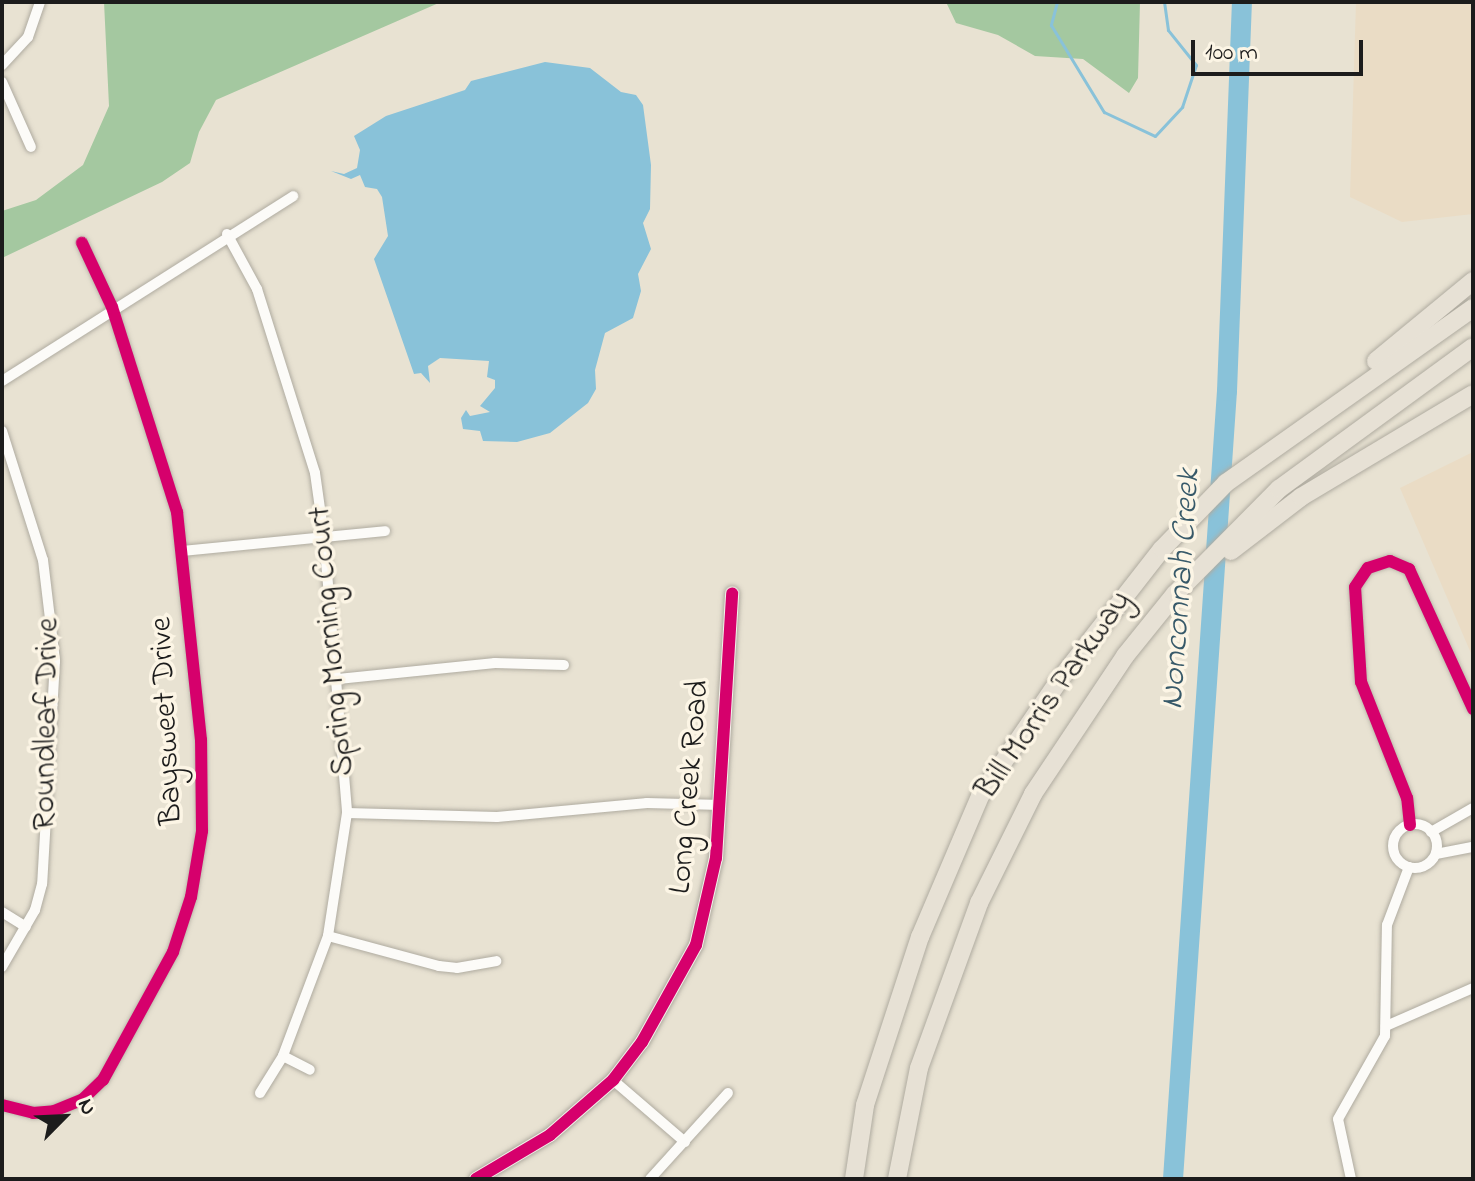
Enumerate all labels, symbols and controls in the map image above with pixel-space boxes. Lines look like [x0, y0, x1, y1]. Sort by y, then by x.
scale bar [1195, 24, 1367, 74]
text: 100 m [1205, 36, 1258, 71]
water label: Nonconnah Creek [1153, 467, 1211, 711]
street label: Spring Morning Court [302, 505, 364, 777]
street label: Bill Morris Parkway [969, 584, 1141, 808]
street label: Baysweet Drive [143, 616, 193, 826]
street label: Roundleaf Drive [27, 617, 69, 831]
street label: Long Creek Road [663, 679, 719, 895]
north arrow [24, 1077, 104, 1157]
text: N [68, 1094, 104, 1121]

